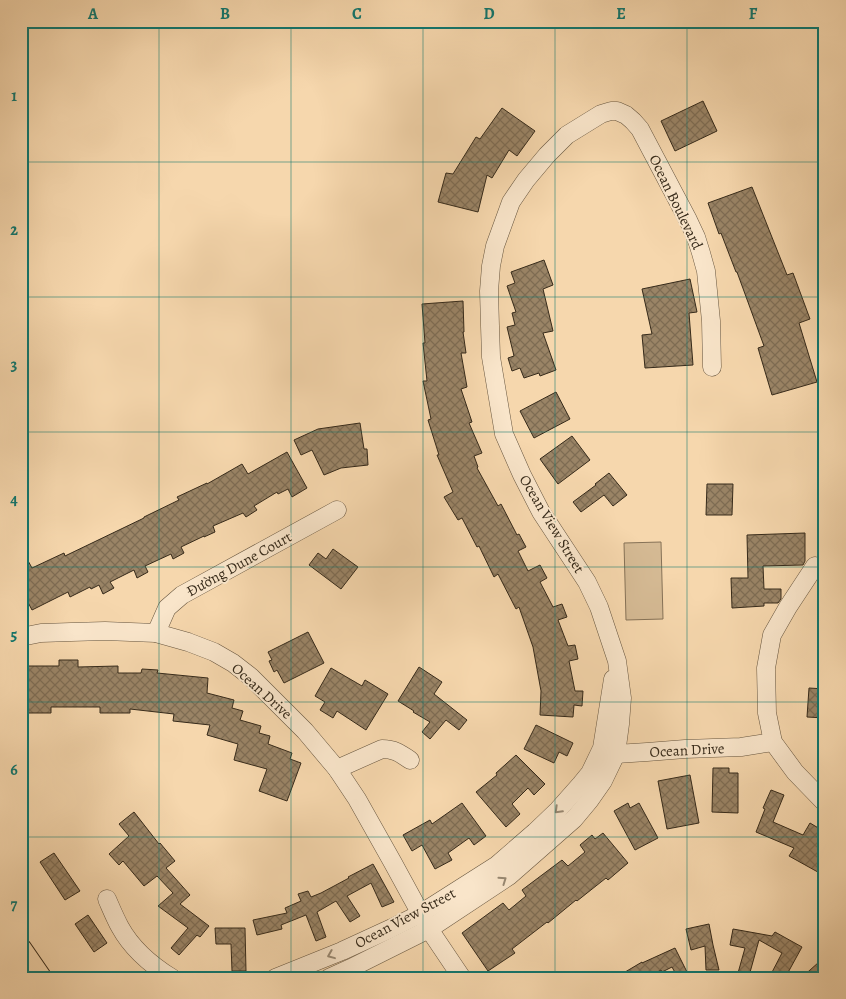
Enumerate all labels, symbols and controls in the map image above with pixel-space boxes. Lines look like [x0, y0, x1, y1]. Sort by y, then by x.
text: A [87, 3, 99, 25]
text: B [220, 3, 230, 25]
text: C [352, 3, 362, 25]
text: D [483, 3, 495, 25]
text: E [616, 3, 626, 25]
text: F [749, 3, 758, 25]
text: 1 [11, 85, 17, 107]
street label: Ocean Boulevard [644, 151, 708, 254]
text: 2 [10, 219, 18, 241]
text: 3 [11, 354, 18, 376]
street label: Ocean View Street [515, 471, 589, 577]
text: 4 [10, 489, 18, 511]
street label: Đường Dune Court [183, 527, 295, 601]
text: 5 [11, 624, 18, 646]
street label: Ocean Drive [227, 658, 297, 724]
street label: Ocean Drive [649, 738, 725, 762]
text: 6 [10, 759, 18, 781]
one-way arrow [554, 804, 563, 813]
one-way arrow [497, 877, 507, 886]
street label: Ocean View Street [351, 883, 459, 953]
text: 7 [11, 894, 18, 916]
one-way arrow [328, 949, 336, 959]

